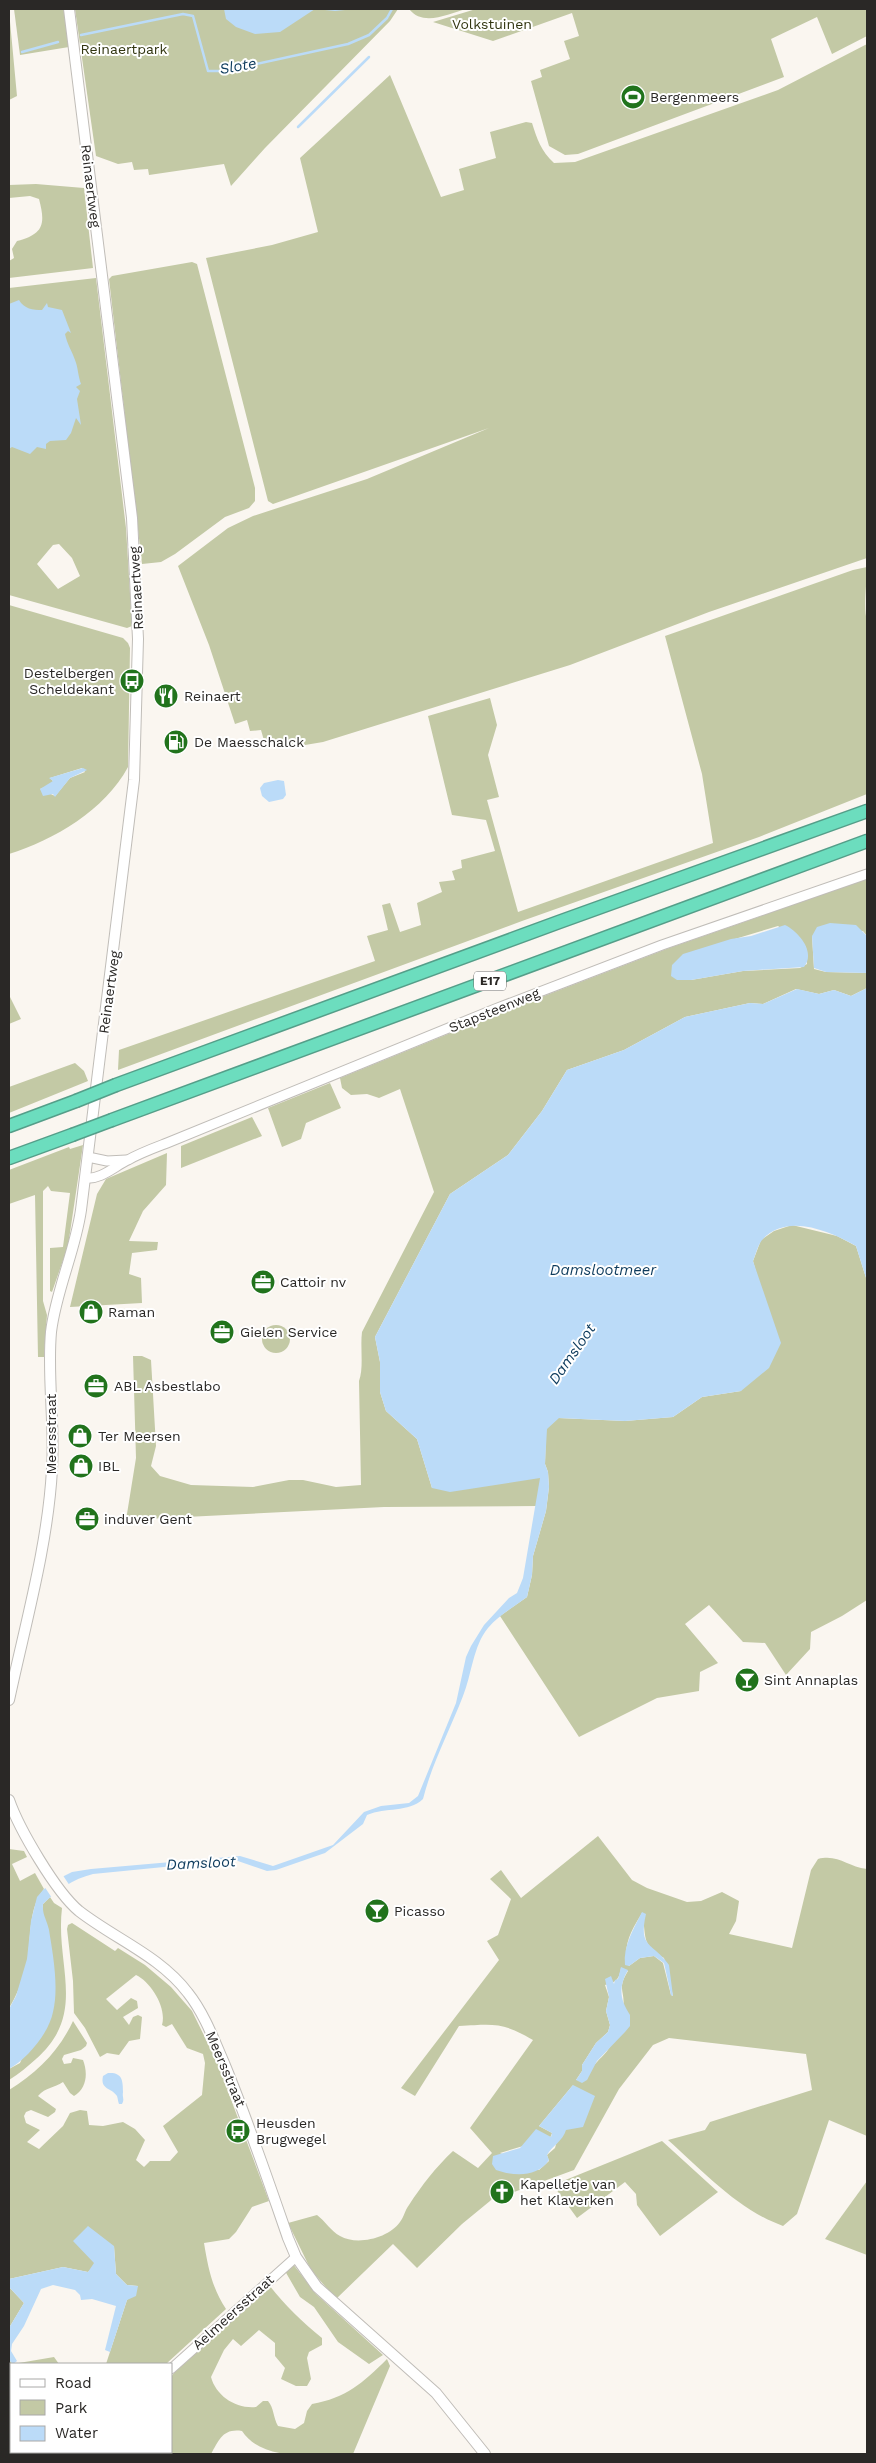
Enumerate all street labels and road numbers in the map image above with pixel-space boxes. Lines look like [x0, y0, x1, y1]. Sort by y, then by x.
street label: Reinaertweg [78, 143, 104, 229]
street label: Reinaertweg [126, 545, 146, 630]
street label: Reinaertweg [95, 949, 123, 1035]
road number: E17 [474, 971, 506, 990]
street label: Stapsteenweg [446, 984, 542, 1035]
street label: Meersstraat [43, 1393, 59, 1475]
street label: Meersstraat [203, 2029, 249, 2110]
street label: Aelmeersstraat [189, 2271, 277, 2353]

